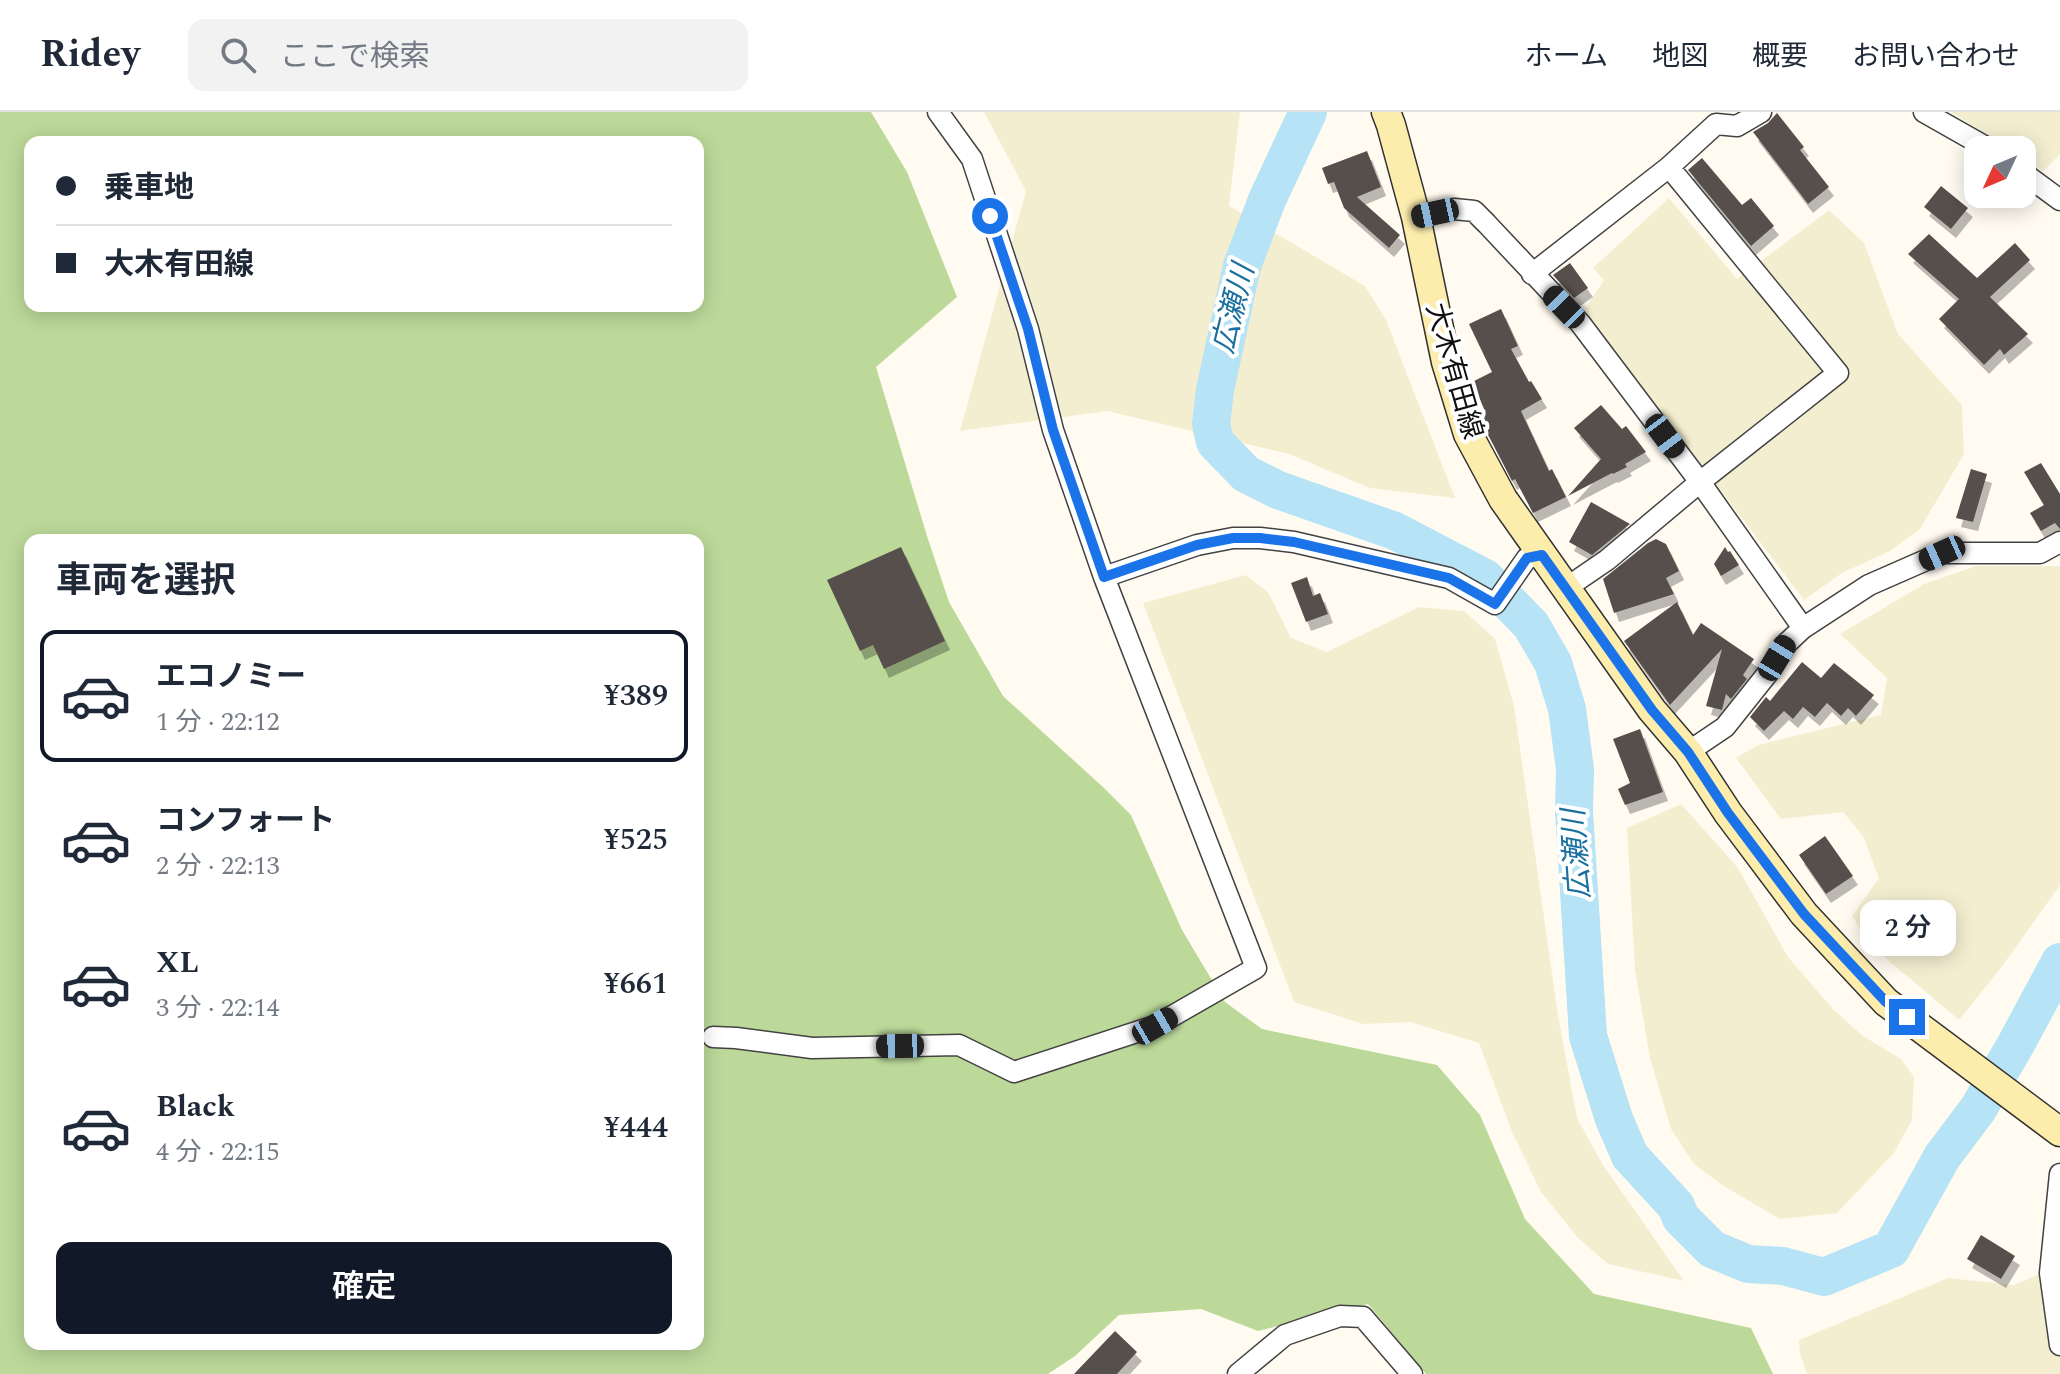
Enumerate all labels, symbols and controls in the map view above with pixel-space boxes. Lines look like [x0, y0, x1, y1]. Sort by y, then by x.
search box [188, 19, 748, 91]
text: Ridey [40, 26, 140, 84]
icon: search [216, 33, 260, 77]
text: ここで検索 [280, 34, 430, 80]
text: ホーム [1525, 35, 1608, 78]
text: 地図 [1652, 35, 1708, 78]
text: 概要 [1752, 35, 1808, 78]
text: お問い合わせ [1852, 35, 2020, 78]
north arrow [1964, 136, 2036, 208]
map controls [1964, 136, 2036, 208]
text: 乗車地 [104, 165, 194, 211]
car [1409, 196, 1461, 230]
route start [972, 198, 1008, 234]
text: 大木有田線 [104, 242, 254, 288]
water label: 広瀬川 [1201, 257, 1268, 358]
car [1539, 281, 1589, 333]
street label: 大木有田線 [1414, 298, 1494, 444]
car [1641, 410, 1689, 462]
car [1915, 532, 1969, 574]
text: 車両を選択 [56, 554, 236, 609]
car [1754, 631, 1800, 685]
text: エコノミー [156, 654, 306, 700]
icon: car [60, 660, 132, 732]
text: ¥389 [604, 673, 668, 719]
text: 1 分 · 22:12 [156, 702, 280, 742]
text: コンフォート [156, 798, 335, 844]
icon: car [60, 804, 132, 876]
water label: 広瀬川 [1551, 805, 1603, 900]
text: ¥525 [604, 817, 668, 863]
text: 2 分 · 22:13 [156, 846, 280, 886]
callout: 2 分 [1859, 901, 1955, 957]
text: 2 分 [1885, 908, 1931, 948]
text: XL [156, 940, 199, 986]
icon: car [60, 948, 132, 1020]
text: ¥661 [604, 961, 668, 1007]
text: 3 分 · 22:14 [156, 988, 280, 1028]
route end [1889, 999, 1925, 1035]
car [1128, 1004, 1182, 1048]
car [876, 1034, 924, 1058]
text: Black [156, 1084, 235, 1130]
icon: car [60, 1092, 132, 1164]
text: ¥444 [604, 1105, 668, 1151]
text: 4 分 · 22:15 [156, 1132, 280, 1172]
button: 確定 [56, 1242, 672, 1334]

